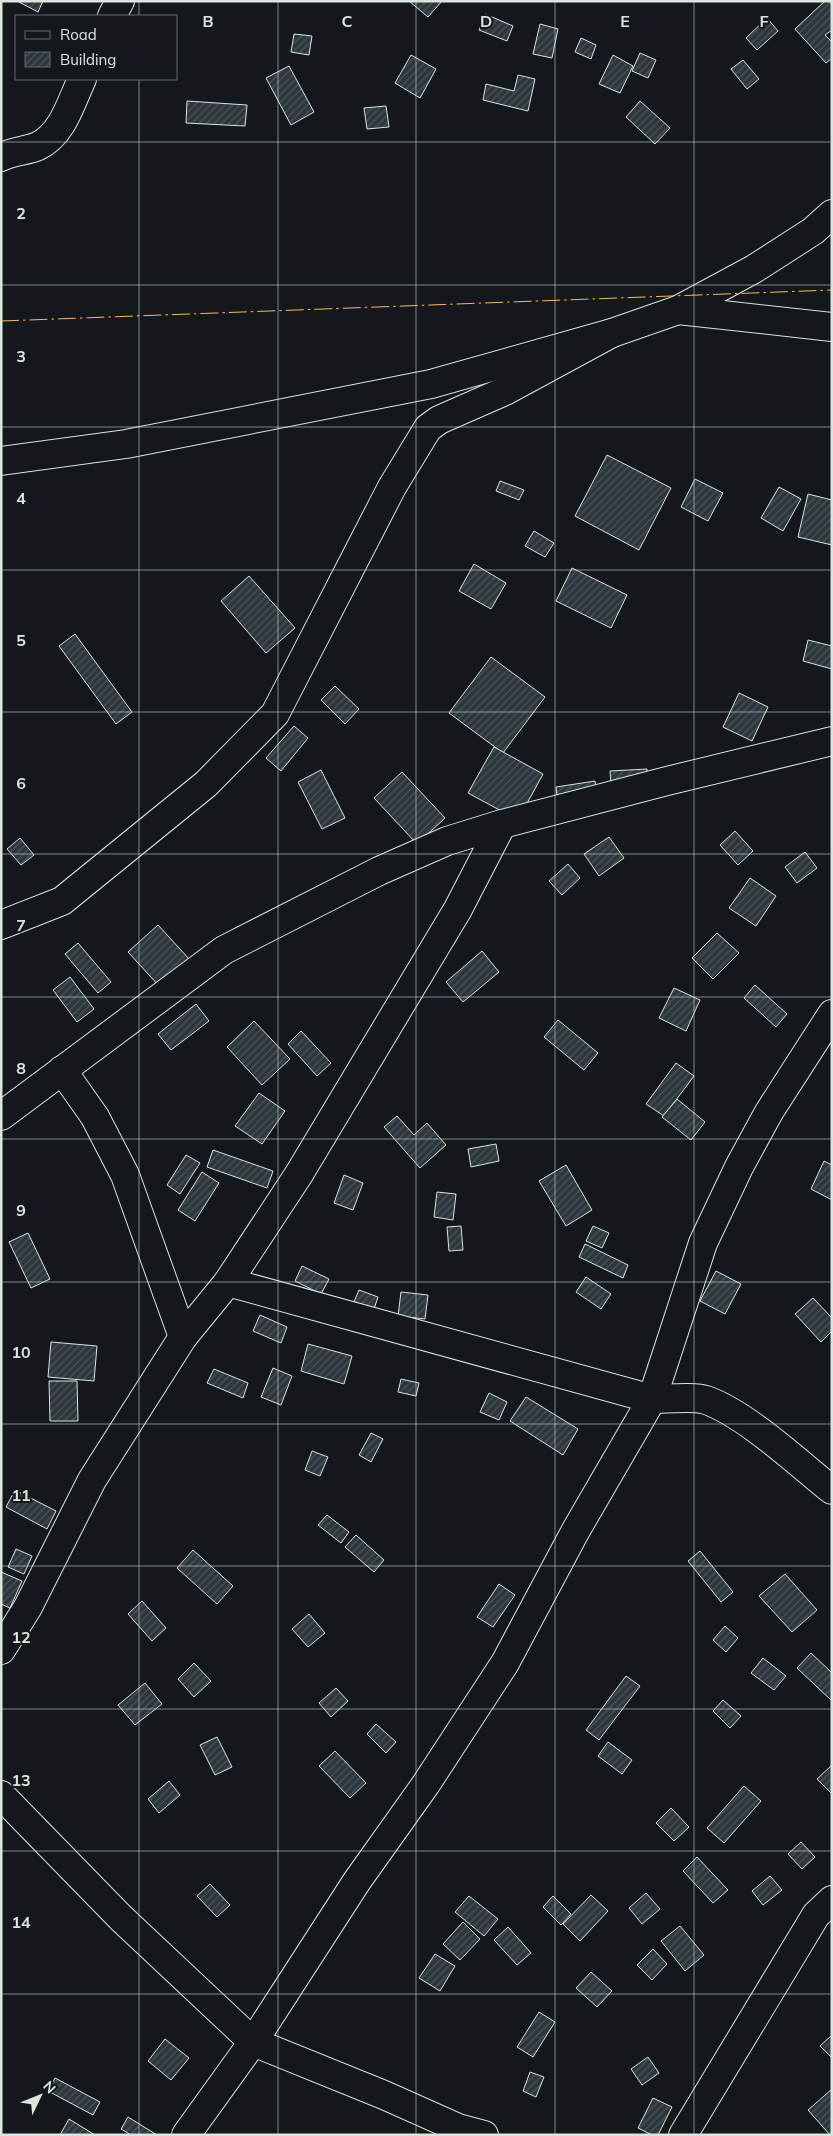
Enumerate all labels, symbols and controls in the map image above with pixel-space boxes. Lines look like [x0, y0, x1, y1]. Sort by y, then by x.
text: B [202, 11, 214, 31]
text: C [342, 11, 353, 31]
text: D [480, 11, 492, 31]
text: E [620, 11, 630, 31]
text: F [759, 11, 769, 31]
legend [15, 15, 178, 80]
text: Road [60, 25, 97, 44]
text: Building [60, 50, 116, 69]
text: 2 [16, 203, 26, 223]
text: 3 [16, 346, 26, 366]
text: 4 [16, 488, 26, 508]
text: 5 [16, 630, 26, 650]
text: 6 [16, 773, 26, 793]
text: 7 [16, 915, 26, 935]
text: 8 [16, 1058, 26, 1078]
text: 9 [16, 1200, 26, 1220]
text: 10 [11, 1342, 31, 1362]
text: 11 [11, 1485, 31, 1505]
text: 12 [11, 1627, 31, 1647]
text: 13 [11, 1770, 31, 1790]
text: 14 [11, 1912, 31, 1932]
north arrow [15, 2071, 65, 2121]
text: N [39, 2077, 60, 2097]

